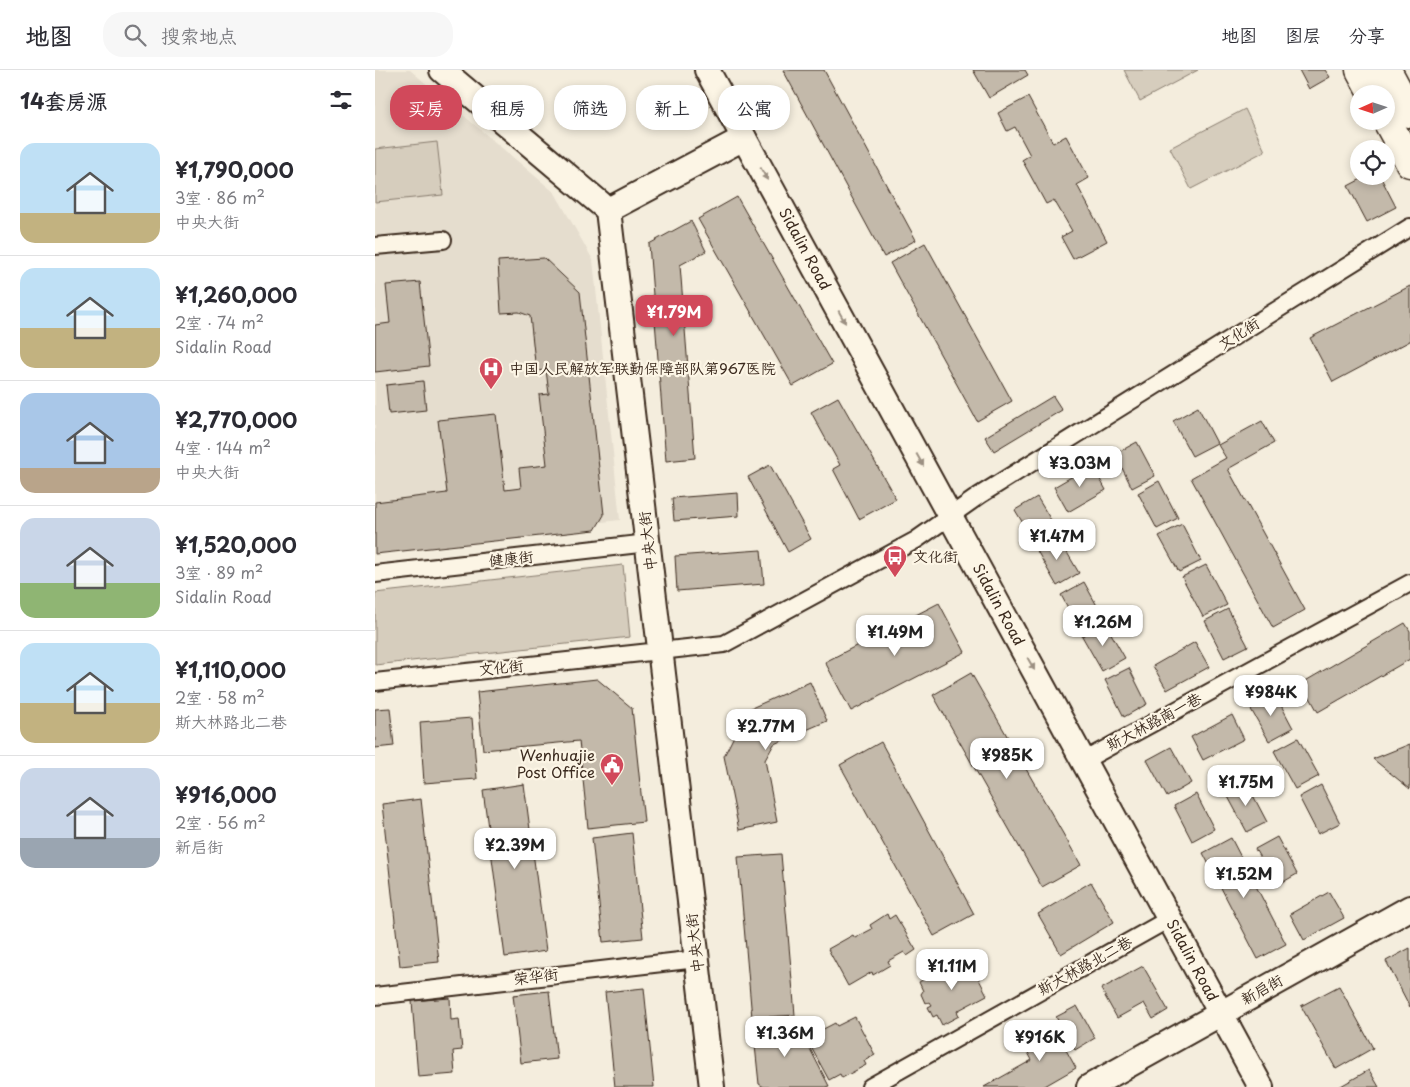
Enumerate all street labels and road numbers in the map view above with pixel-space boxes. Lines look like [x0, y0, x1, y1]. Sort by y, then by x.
street label: Sidalin Road [774, 203, 838, 294]
street label: 文化街 [1213, 311, 1263, 354]
street label: 中央大街 [631, 510, 662, 572]
street label: 健康街 [487, 544, 534, 571]
street label: Sidalin Road [968, 559, 1031, 649]
street label: 文化街 [477, 653, 524, 680]
street label: 斯大林路南一巷 [1102, 686, 1205, 755]
street label: 中央大街 [678, 912, 709, 974]
street label: Sidalin Road [1162, 914, 1225, 1005]
street label: 斯大林路北二巷 [1033, 929, 1136, 1000]
street label: 荣华街 [512, 961, 560, 990]
street label: 新启街 [1236, 968, 1287, 1010]

